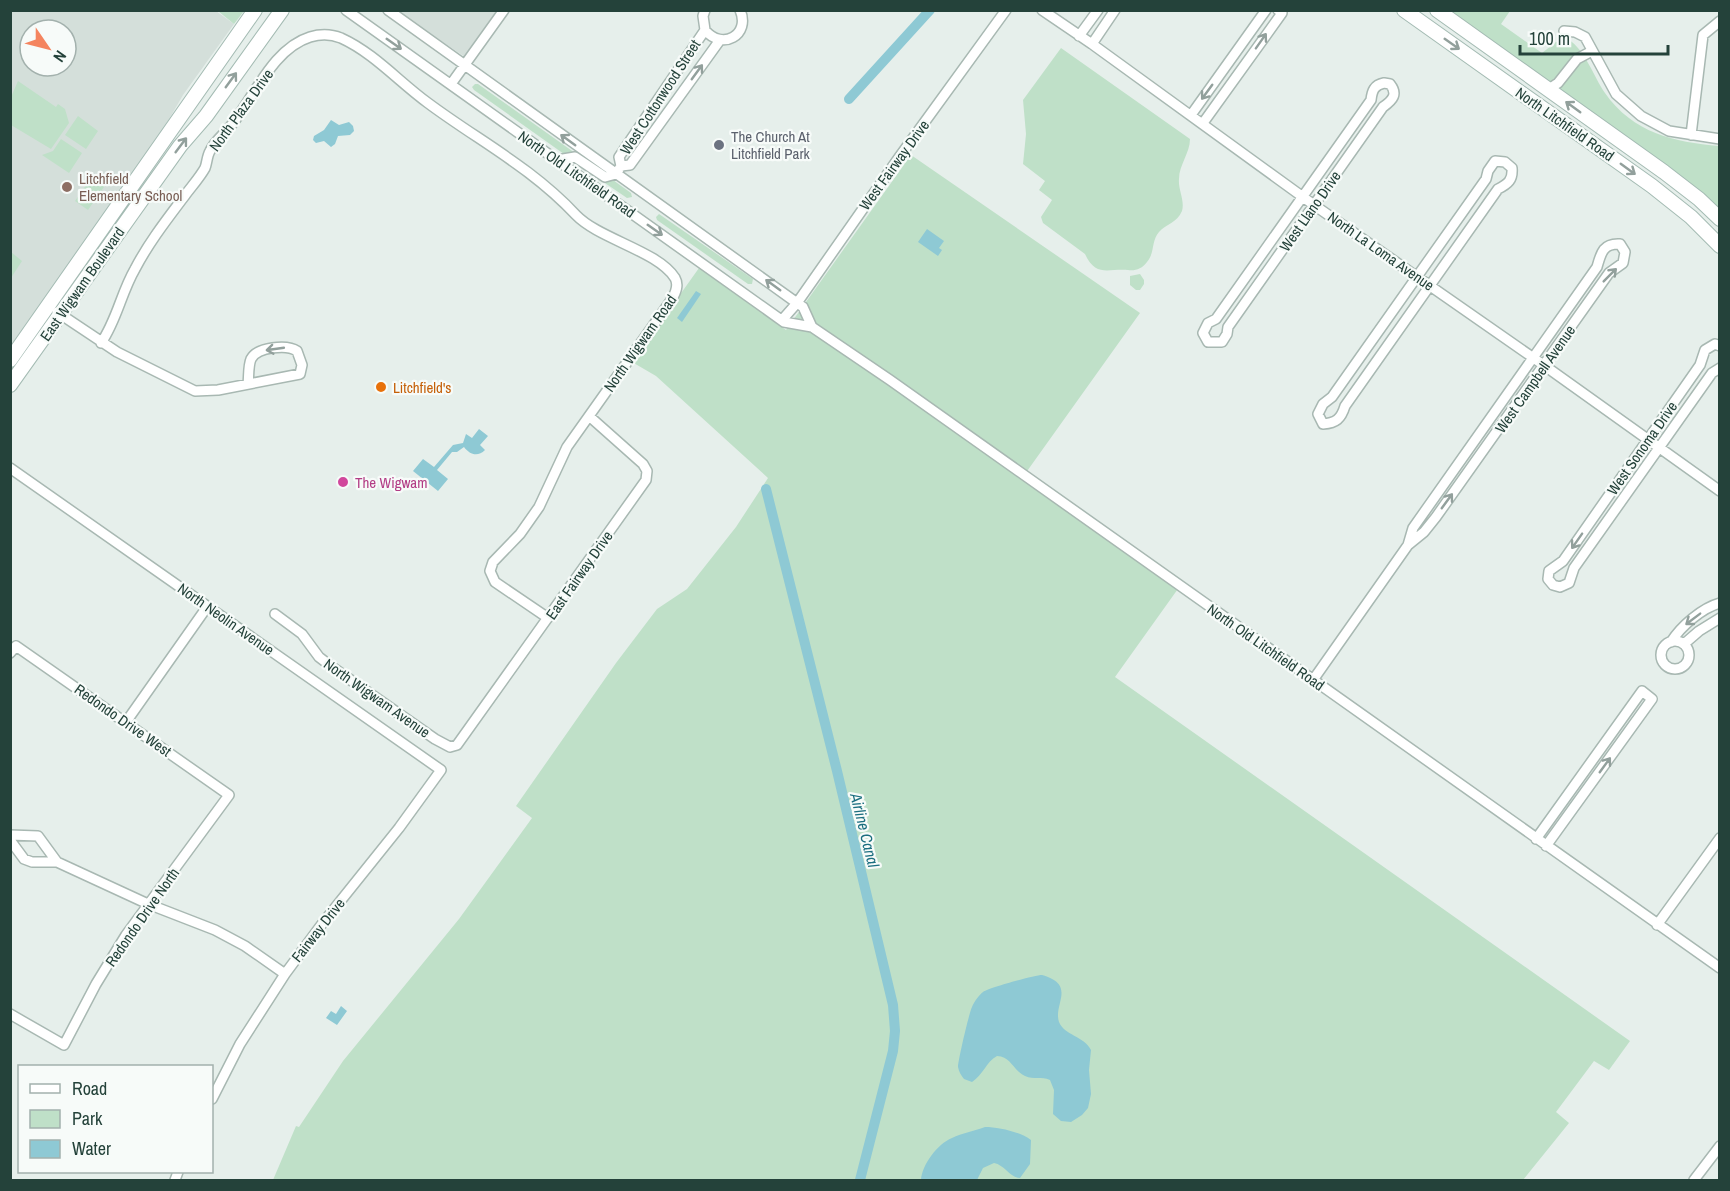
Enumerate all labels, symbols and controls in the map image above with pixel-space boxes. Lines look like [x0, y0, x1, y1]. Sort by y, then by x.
north arrow [18, 18, 78, 78]
scale bar [1520, 18, 1668, 56]
text: 100 m [1529, 26, 1570, 51]
one-way arrow [1255, 34, 1268, 50]
street label: West Cottonwood Street [615, 35, 705, 159]
one-way arrow [385, 38, 402, 50]
one-way arrow [1444, 38, 1460, 50]
text: N [49, 46, 72, 67]
street label: North Plaza Drive [204, 64, 278, 155]
one-way arrow [691, 65, 703, 81]
one-way arrow [225, 73, 238, 89]
street label: North Litchfield Road [1511, 82, 1619, 166]
one-way arrow [1201, 84, 1214, 100]
one-way arrow [1566, 100, 1582, 113]
street label: West Fairway Drive [854, 115, 934, 215]
street label: North Old Litchfield Road [514, 126, 640, 222]
place label: The Church At Litchfield Park [731, 126, 810, 164]
one-way arrow [561, 134, 577, 146]
one-way arrow [174, 137, 187, 153]
marker: The Church At Litchfield Park [712, 138, 726, 152]
one-way arrow [1620, 163, 1636, 175]
street label: West Llano Drive [1274, 166, 1346, 256]
place label: Litchfield Elementary School [79, 168, 182, 206]
marker: Litchfield Elementary School [60, 180, 74, 194]
street label: North La Loma Avenue [1324, 206, 1439, 296]
street label: East Wigwam Boulevard [35, 223, 129, 345]
one-way arrow [647, 224, 663, 236]
one-way arrow [1603, 268, 1617, 283]
one-way arrow [765, 279, 781, 292]
street label: North Wigwam Road [599, 290, 681, 396]
street label: West Campbell Avenue [1490, 321, 1580, 437]
one-way arrow [265, 343, 285, 354]
place label: Litchfield's [393, 377, 451, 398]
marker: Litchfield's [374, 380, 388, 394]
street label: West Sonoma Drive [1602, 397, 1682, 499]
place label: The Wigwam [355, 472, 427, 493]
marker: The Wigwam [336, 475, 350, 489]
one-way arrow [1441, 494, 1453, 510]
street label: East Fairway Drive [541, 526, 618, 624]
one-way arrow [1571, 533, 1583, 549]
street label: North Neolin Avenue [174, 578, 279, 660]
street label: North Old Litchfield Road [1203, 599, 1329, 695]
one-way arrow [1685, 613, 1701, 626]
street label: North Wigwam Avenue [320, 653, 435, 743]
street label: Redondo Drive West [70, 679, 176, 762]
one-way arrow [1599, 757, 1611, 773]
water label: Airline Canal [845, 790, 885, 871]
street label: Redondo Drive North [100, 863, 184, 971]
street label: Fairway Drive [286, 893, 350, 966]
legend [18, 1065, 213, 1173]
text: Road [72, 1076, 107, 1101]
text: Park [72, 1106, 103, 1131]
text: Water [72, 1136, 111, 1161]

